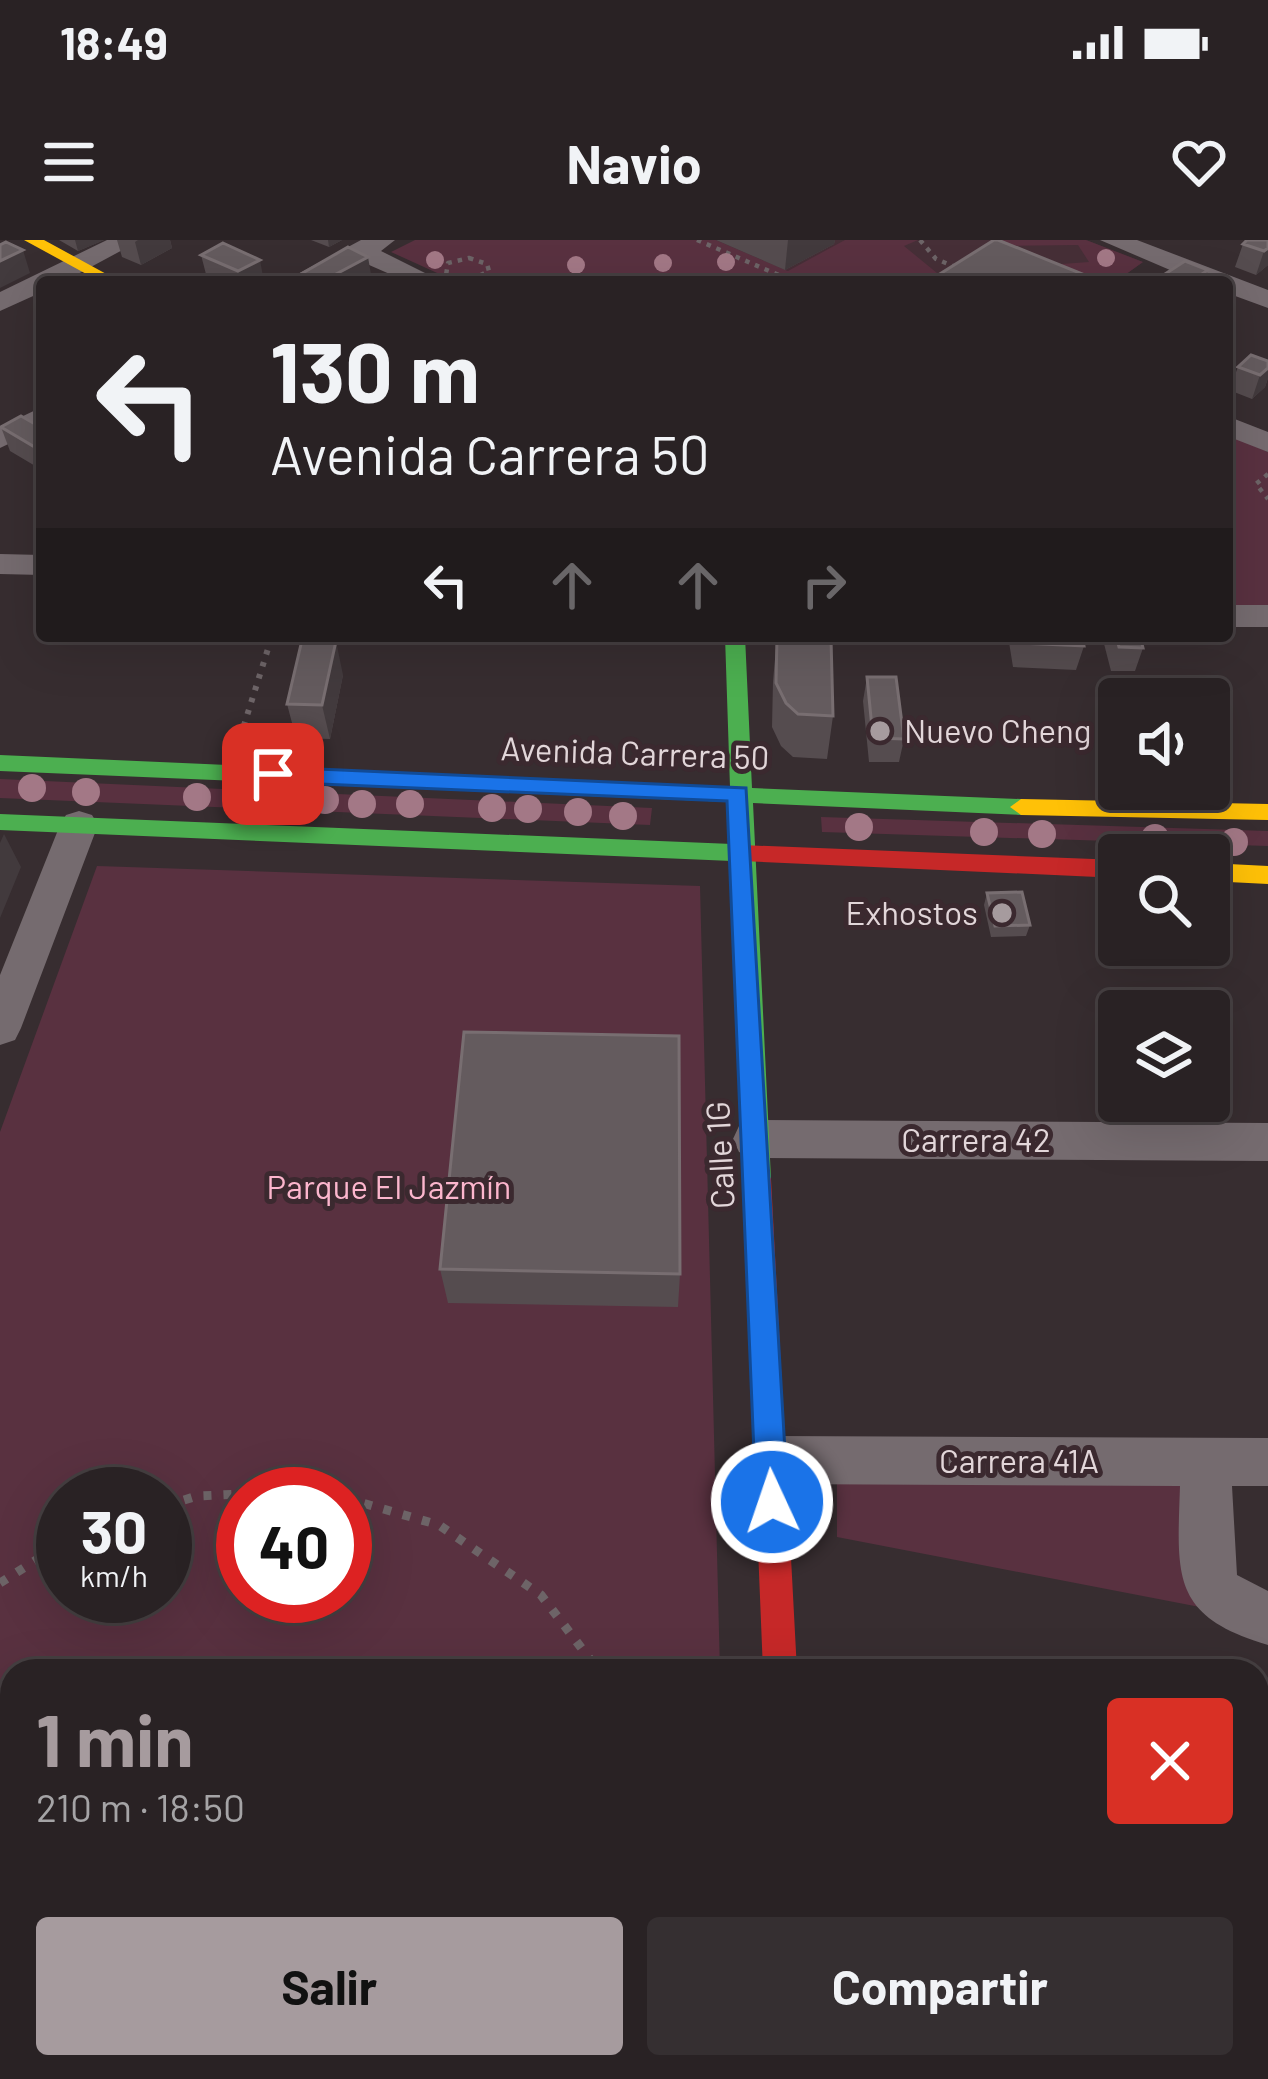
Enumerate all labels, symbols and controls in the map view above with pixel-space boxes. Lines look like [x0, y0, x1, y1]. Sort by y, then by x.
text: 18:49 [60, 15, 168, 69]
icon: menu [36, 129, 102, 195]
icon: heart [1166, 129, 1232, 195]
text: Navio [566, 130, 702, 195]
text: 130 m [270, 319, 480, 420]
icon: left [72, 324, 228, 480]
text: Avenida Carrera 50 [270, 421, 710, 486]
icon: left [413, 552, 479, 618]
icon: ahead [539, 552, 605, 618]
icon: ahead [665, 552, 731, 618]
icon: right [791, 552, 857, 618]
map controls [1098, 678, 1230, 1122]
button: sound [1098, 678, 1230, 810]
place label: Nuevo Cheng [904, 710, 1091, 750]
marker: Nuevo Cheng [867, 718, 893, 744]
pin [222, 723, 324, 825]
street label: Avenida Carrera 50 [500, 727, 770, 777]
icon: arrive [240, 741, 306, 807]
button: search [1098, 834, 1230, 966]
place label: Exhostos [846, 892, 978, 932]
marker: Exhostos [989, 900, 1015, 926]
button: layers [1098, 990, 1230, 1122]
street label: Calle 1G [696, 1100, 742, 1210]
street label: Carrera 42 [901, 1119, 1051, 1159]
park label: Parque El Jazmín [267, 1166, 511, 1206]
position arrow [709, 1439, 835, 1565]
street label: Carrera 41A [939, 1440, 1099, 1480]
speed limit sign: 40 [216, 1467, 372, 1623]
text: 30 [81, 1494, 147, 1566]
text: km/h [80, 1557, 148, 1593]
text: 1 min [36, 1695, 194, 1781]
button: close [1107, 1698, 1233, 1824]
text: 210 m · 18:50 [36, 1783, 245, 1830]
button: Salir [36, 1917, 623, 2055]
button: Compartir [647, 1917, 1233, 2055]

